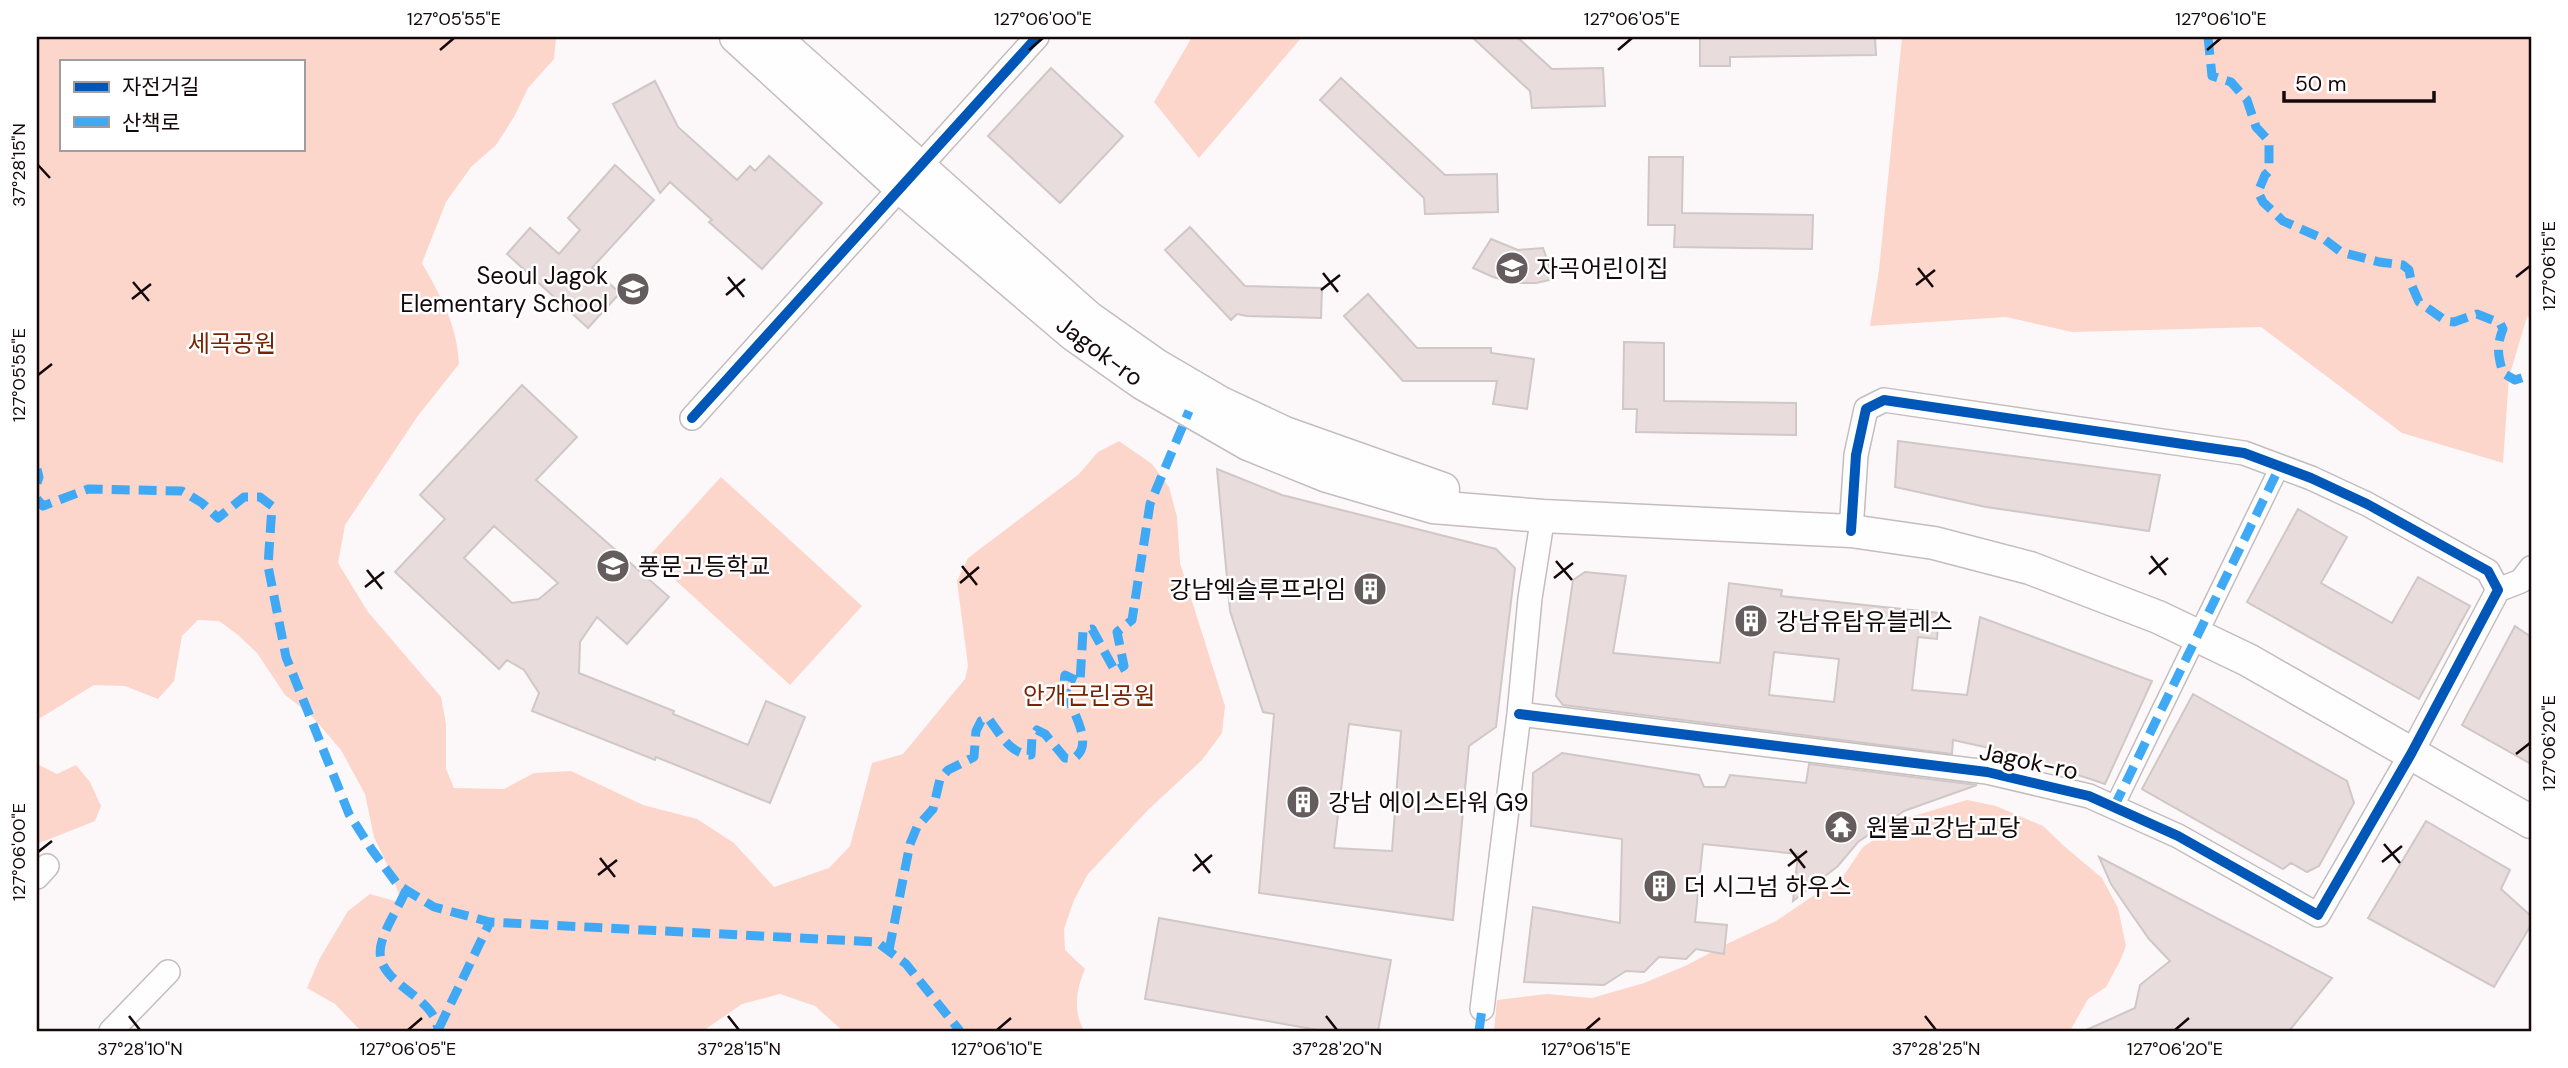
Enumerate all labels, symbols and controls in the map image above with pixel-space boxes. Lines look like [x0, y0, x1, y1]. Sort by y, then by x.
text: 127°05'55"E [407, 7, 501, 31]
text: 127°06'00"E [994, 7, 1092, 31]
text: 127°06'05"E [1584, 7, 1680, 31]
text: 127°06'10"E [2175, 7, 2267, 31]
legend [60, 60, 304, 150]
scale bar [2284, 60, 2435, 104]
text: 50 m [2295, 70, 2346, 98]
text: 자전거길 [122, 73, 199, 101]
text: 산책로 [122, 109, 180, 137]
text: 37°28'15"N [7, 123, 31, 207]
text: 127°06'15"E [2537, 221, 2561, 311]
school or university icon: 자곡어린이집 [1493, 249, 1531, 287]
place label: 자곡어린이집 [1536, 253, 1668, 284]
place label: Seoul Jagok Elementary School [400, 260, 608, 319]
school or university icon: Seoul Jagok Elementary School [614, 270, 652, 308]
street label: Jagok-ro [1050, 309, 1150, 393]
text: 127°05'55"E [7, 328, 31, 422]
park label: 세곡공원 [188, 328, 276, 359]
school or university icon: 풍문고등학교 [594, 547, 632, 585]
place label: 풍문고등학교 [638, 551, 770, 582]
building icon: 강남엑슬루프라임 [1351, 570, 1389, 608]
place label: 강남엑슬루프라임 [1169, 574, 1346, 605]
building icon: 강남유탑유블레스 [1732, 602, 1770, 640]
place label: 강남유탑유블레스 [1776, 606, 1953, 637]
park label: 안개근린공원 [1023, 680, 1155, 711]
text: 127°06'20"E [2537, 695, 2561, 791]
street label: Jagok-ro [1977, 735, 2081, 787]
building icon: 강남 에이스타워 G9 [1284, 783, 1322, 821]
place label: 강남 에이스타워 G9 [1328, 787, 1529, 818]
text: 127°06'00"E [7, 803, 31, 901]
temple icon: 원불교강남교당 [1822, 808, 1860, 846]
place label: 원불교강남교당 [1866, 812, 2021, 843]
building icon: 더 시그넘 하우스 [1641, 867, 1679, 905]
place label: 더 시그넘 하우스 [1684, 871, 1851, 902]
text: 37°28'10"N [97, 1037, 183, 1061]
text: 127°06'05"E [360, 1037, 456, 1061]
text: 37°28'15"N [697, 1037, 781, 1061]
text: 127°06'10"E [951, 1037, 1043, 1061]
text: 37°28'20"N [1292, 1037, 1382, 1061]
text: 127°06'15"E [1541, 1037, 1631, 1061]
text: 37°28'25"N [1892, 1037, 1980, 1061]
text: 127°06'20"E [2127, 1037, 2223, 1061]

